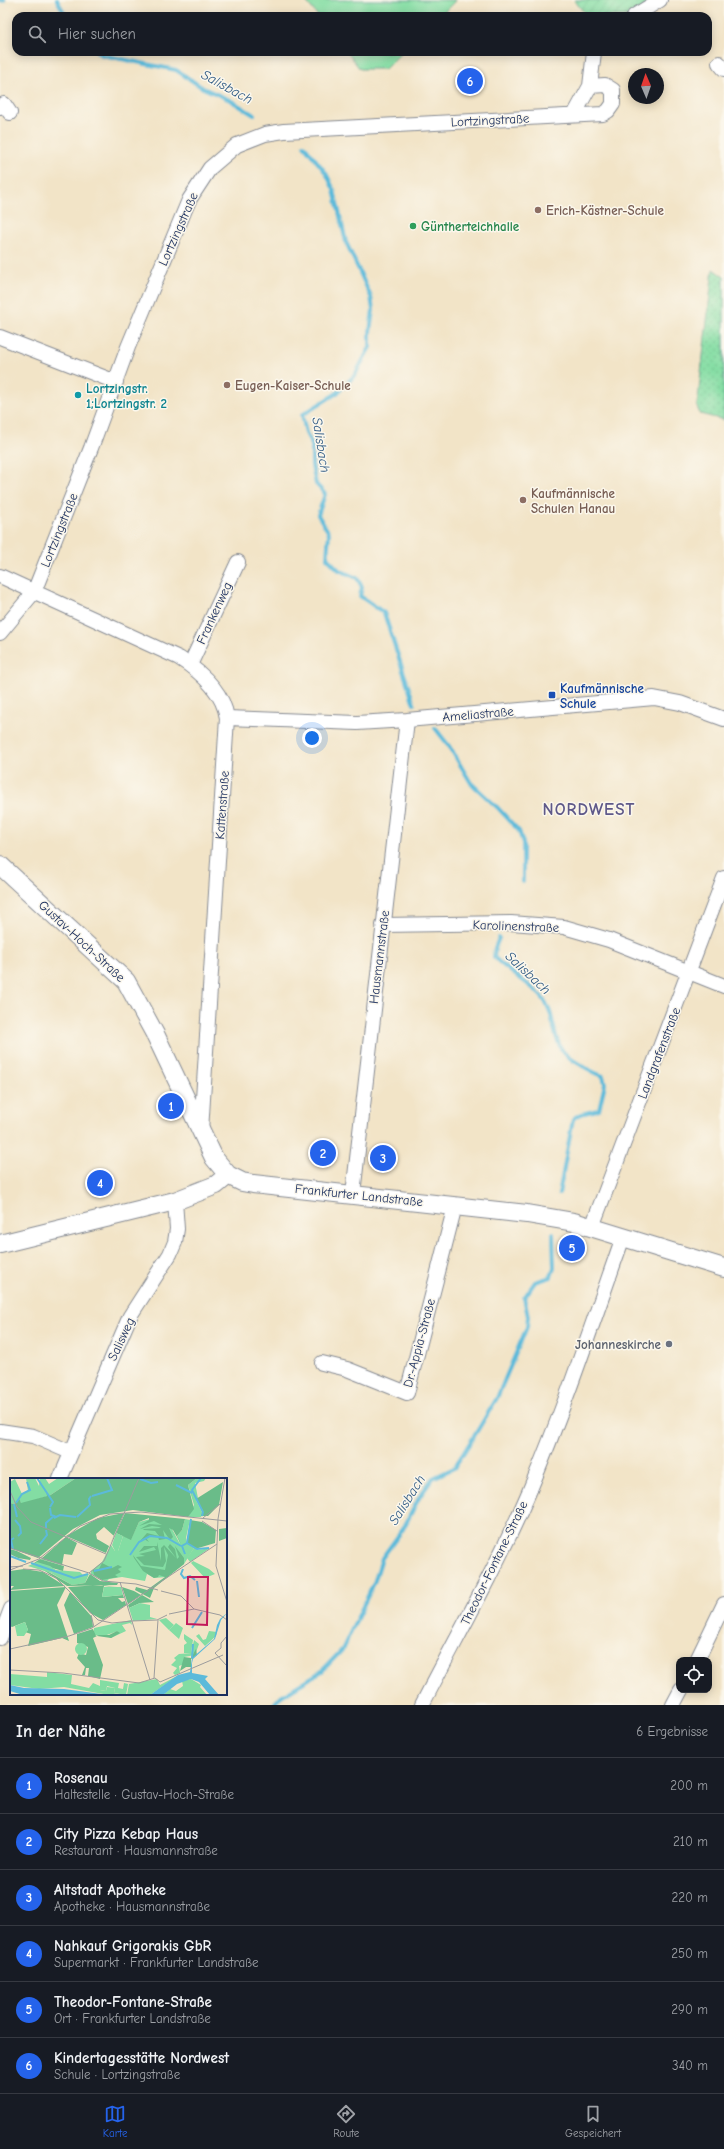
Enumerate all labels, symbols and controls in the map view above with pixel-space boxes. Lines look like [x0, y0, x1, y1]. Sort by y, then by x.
search box [12, 12, 712, 56]
icon: search [26, 23, 48, 45]
text: Hier suchen [58, 25, 136, 43]
water label: Salisbach [198, 66, 256, 108]
pin: 6 [457, 66, 483, 96]
north arrow [628, 68, 664, 104]
street label: Lortzingstraße [450, 110, 530, 130]
street label: Lortzingstraße [155, 190, 201, 268]
place label: Erich-Kästner-Schule [546, 203, 664, 218]
marker: Erich-Kästner-Schule [533, 205, 543, 215]
place label: Güntherteichhalle [421, 219, 520, 234]
marker: Güntherteichhalle [408, 221, 418, 231]
place label: Eugen-Kaiser-Schule [235, 378, 351, 393]
marker: Eugen-Kaiser-Schule [222, 380, 232, 390]
place label: Lortzingstr. 1;Lortzingstr. 2 [86, 381, 167, 411]
marker: Lortzingstr. 1;Lortzingstr. 2 [73, 390, 83, 400]
water label: Salisbach [308, 416, 334, 474]
place label: Kaufmännische Schulen Hanau [531, 486, 616, 516]
street label: Lortzingstraße [37, 490, 81, 569]
marker: Kaufmännische Schulen Hanau [518, 495, 528, 505]
street label: Frankenweg [193, 579, 235, 647]
place label: Kaufmännische Schule [560, 681, 645, 711]
marker: Kaufmännische Schule [547, 690, 557, 700]
street label: Ameliastraße [442, 703, 515, 725]
your location [302, 728, 322, 748]
street label: Kattenstraße [212, 770, 232, 840]
district label: NORDWEST [543, 800, 635, 819]
street label: Gustav-Hoch-Straße [36, 897, 129, 985]
street label: Hausmannstraße [366, 909, 392, 1005]
street label: Karolinenstraße [472, 917, 560, 935]
water label: Salisbach [502, 948, 554, 998]
street label: Landgrafenstraße [635, 1005, 684, 1101]
pin: 1 [158, 1091, 184, 1121]
pin: 2 [310, 1138, 336, 1168]
pin: 3 [370, 1143, 396, 1173]
pin: 4 [87, 1168, 113, 1198]
street label: Frankfurter Landstraße [294, 1181, 424, 1209]
pin: 5 [559, 1233, 585, 1263]
street label: Dr.-Appia-Straße [400, 1296, 438, 1389]
street label: Salisweg [104, 1315, 138, 1363]
place label: Johanneskirche [575, 1337, 662, 1352]
marker: Johanneskirche [664, 1339, 674, 1349]
water label: Salisbach [385, 1472, 429, 1528]
inset map [10, 1478, 227, 1695]
street label: Theodor-Fontane-Straße [457, 1498, 531, 1628]
map controls [676, 1657, 712, 1693]
button: locate [676, 1657, 712, 1693]
text: In der Nähe [16, 1722, 105, 1741]
text: 6 Ergebnisse [636, 1724, 708, 1739]
text: Rosenau [54, 1769, 108, 1787]
text: 1 [26, 1778, 32, 1793]
text: 200 m [670, 1778, 708, 1793]
text: Haltestelle · Gustav-Hoch-Straße [54, 1787, 234, 1802]
text: City Pizza Kebap Haus [54, 1825, 198, 1843]
text: 2 [26, 1834, 32, 1849]
text: 210 m [673, 1834, 708, 1849]
text: Restaurant · Hausmannstraße [54, 1843, 218, 1858]
text: Altstadt Apotheke [54, 1881, 166, 1899]
text: 3 [26, 1890, 32, 1905]
text: 220 m [671, 1890, 708, 1905]
text: Apotheke · Hausmannstraße [54, 1899, 210, 1914]
text: Nahkauf Grigorakis GbR [54, 1937, 211, 1955]
text: 4 [26, 1946, 32, 1961]
text: 250 m [671, 1946, 708, 1961]
text: Supermarkt · Frankfurter Landstraße [54, 1955, 259, 1970]
text: Theodor-Fontane-Straße [54, 1993, 212, 2011]
text: 5 [26, 2002, 32, 2017]
text: 290 m [671, 2002, 708, 2017]
text: Ort · Frankfurter Landstraße [54, 2011, 211, 2026]
text: Kindertagesstätte Nordwest [54, 2049, 229, 2067]
text: 6 [26, 2058, 32, 2073]
text: 340 m [672, 2058, 708, 2073]
text: Schule · Lortzingstraße [54, 2067, 180, 2082]
tab: Karte [103, 2103, 127, 2140]
tab: Route [333, 2103, 359, 2140]
tab: Gespeichert [565, 2103, 621, 2140]

